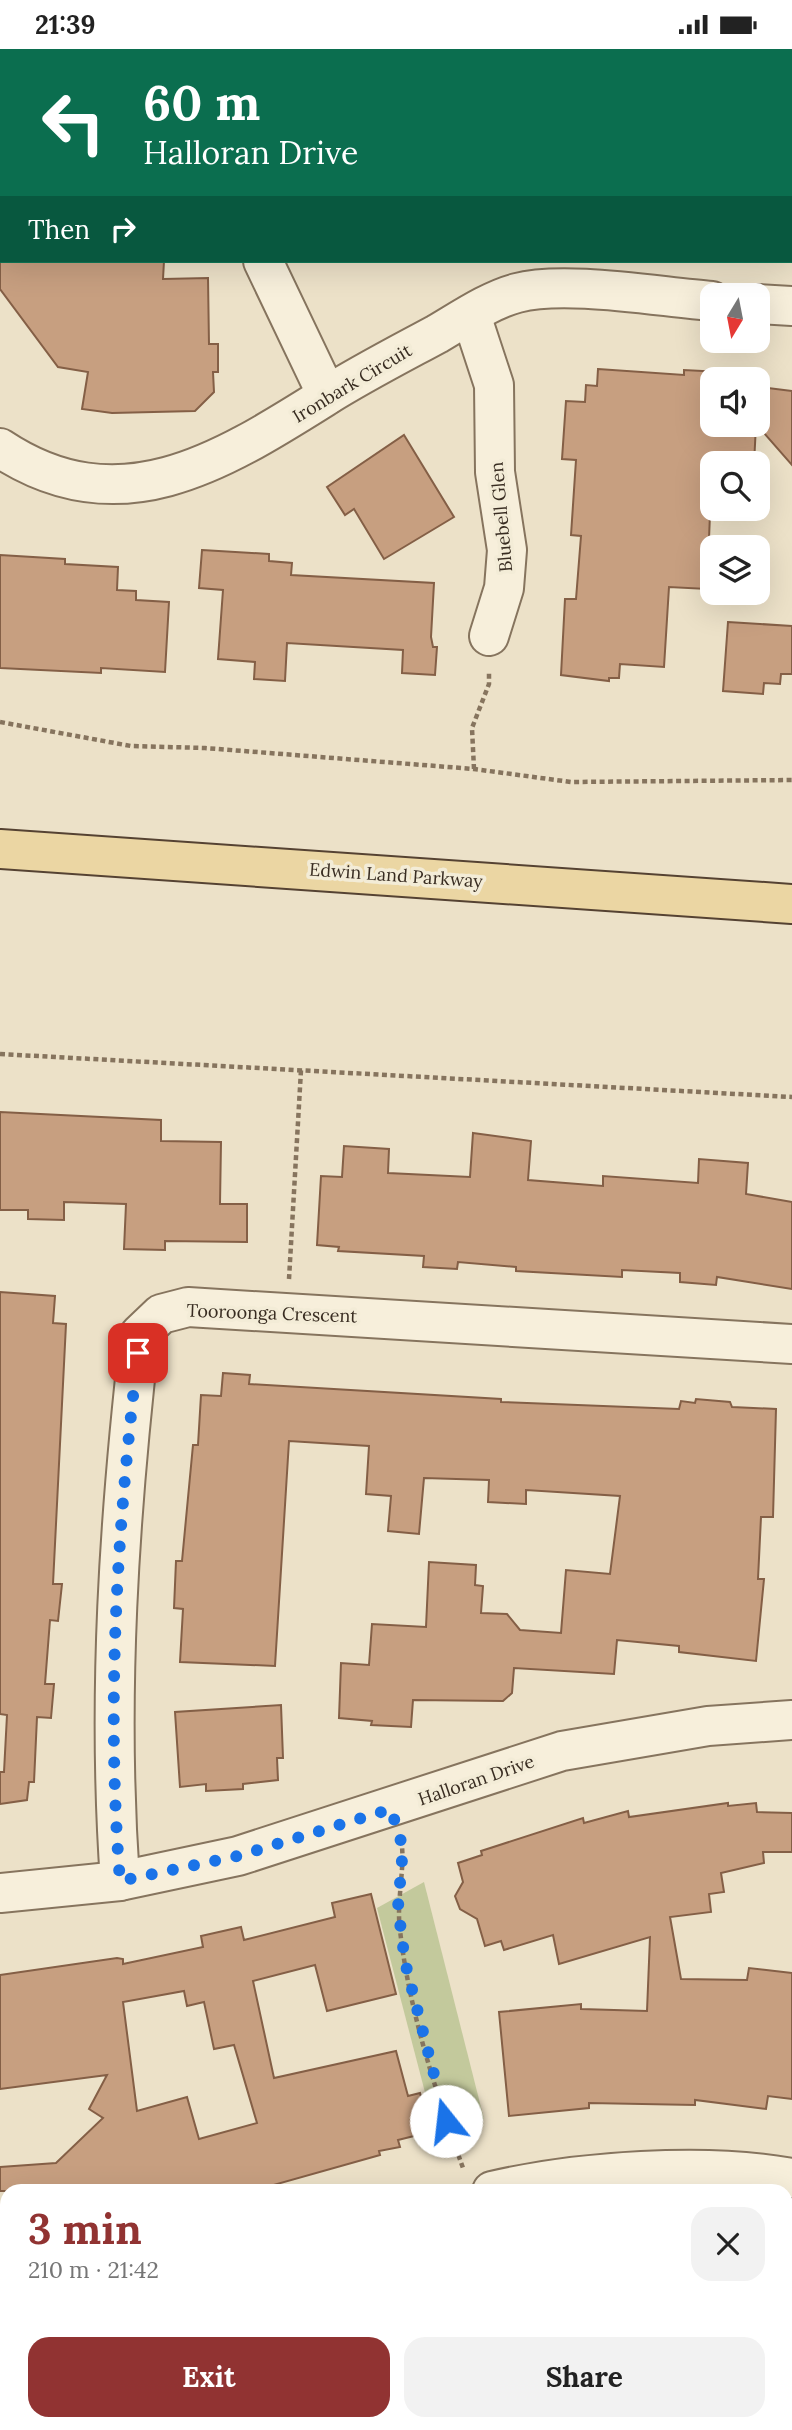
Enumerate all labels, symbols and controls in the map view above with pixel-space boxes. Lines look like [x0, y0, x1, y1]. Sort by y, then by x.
text: 21:39 [35, 8, 95, 41]
text: 60 m [143, 71, 260, 133]
icon: left [28, 77, 119, 168]
text: Halloran Drive [143, 132, 358, 173]
icon: right [104, 210, 142, 248]
text: Then [28, 213, 90, 246]
north arrow [700, 283, 770, 353]
map controls [700, 283, 770, 605]
street label: Ironbark Circuit [288, 338, 416, 428]
button: sound [700, 367, 770, 437]
button: search [700, 451, 770, 521]
street label: Bluebell Glen [485, 461, 517, 573]
button: layers [700, 535, 770, 605]
street label: Edwin Land Parkway [308, 857, 484, 893]
street label: Tooroonga Crescent [186, 1299, 358, 1327]
pin [108, 1323, 168, 1383]
icon: arrive [119, 1334, 157, 1372]
street label: Halloran Drive [415, 1749, 537, 1811]
position arrow [409, 2084, 483, 2158]
text: 3 min [28, 2202, 142, 2256]
button: close [691, 2207, 765, 2281]
text: 210 m · 21:42 [28, 2255, 159, 2284]
button: Exit [28, 2337, 390, 2417]
button: Share [404, 2337, 765, 2417]

